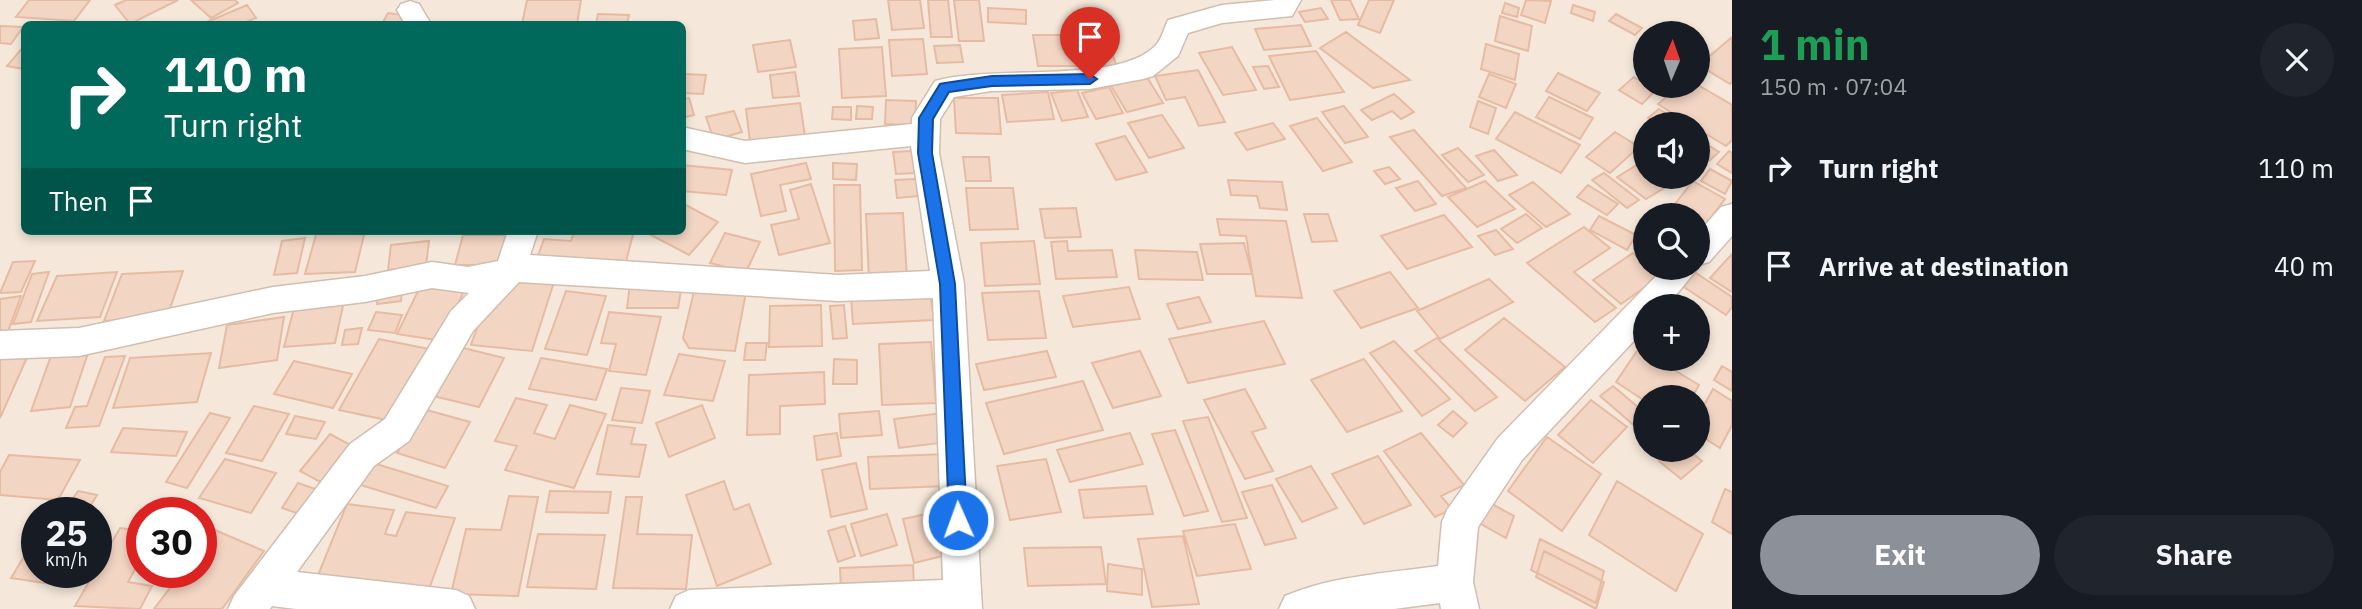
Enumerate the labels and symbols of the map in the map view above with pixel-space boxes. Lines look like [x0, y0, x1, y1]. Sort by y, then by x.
pin [1060, 7, 1120, 79]
north arrow [1633, 21, 1710, 98]
position arrow [921, 483, 995, 557]
speed limit sign: 30 [126, 497, 217, 588]

